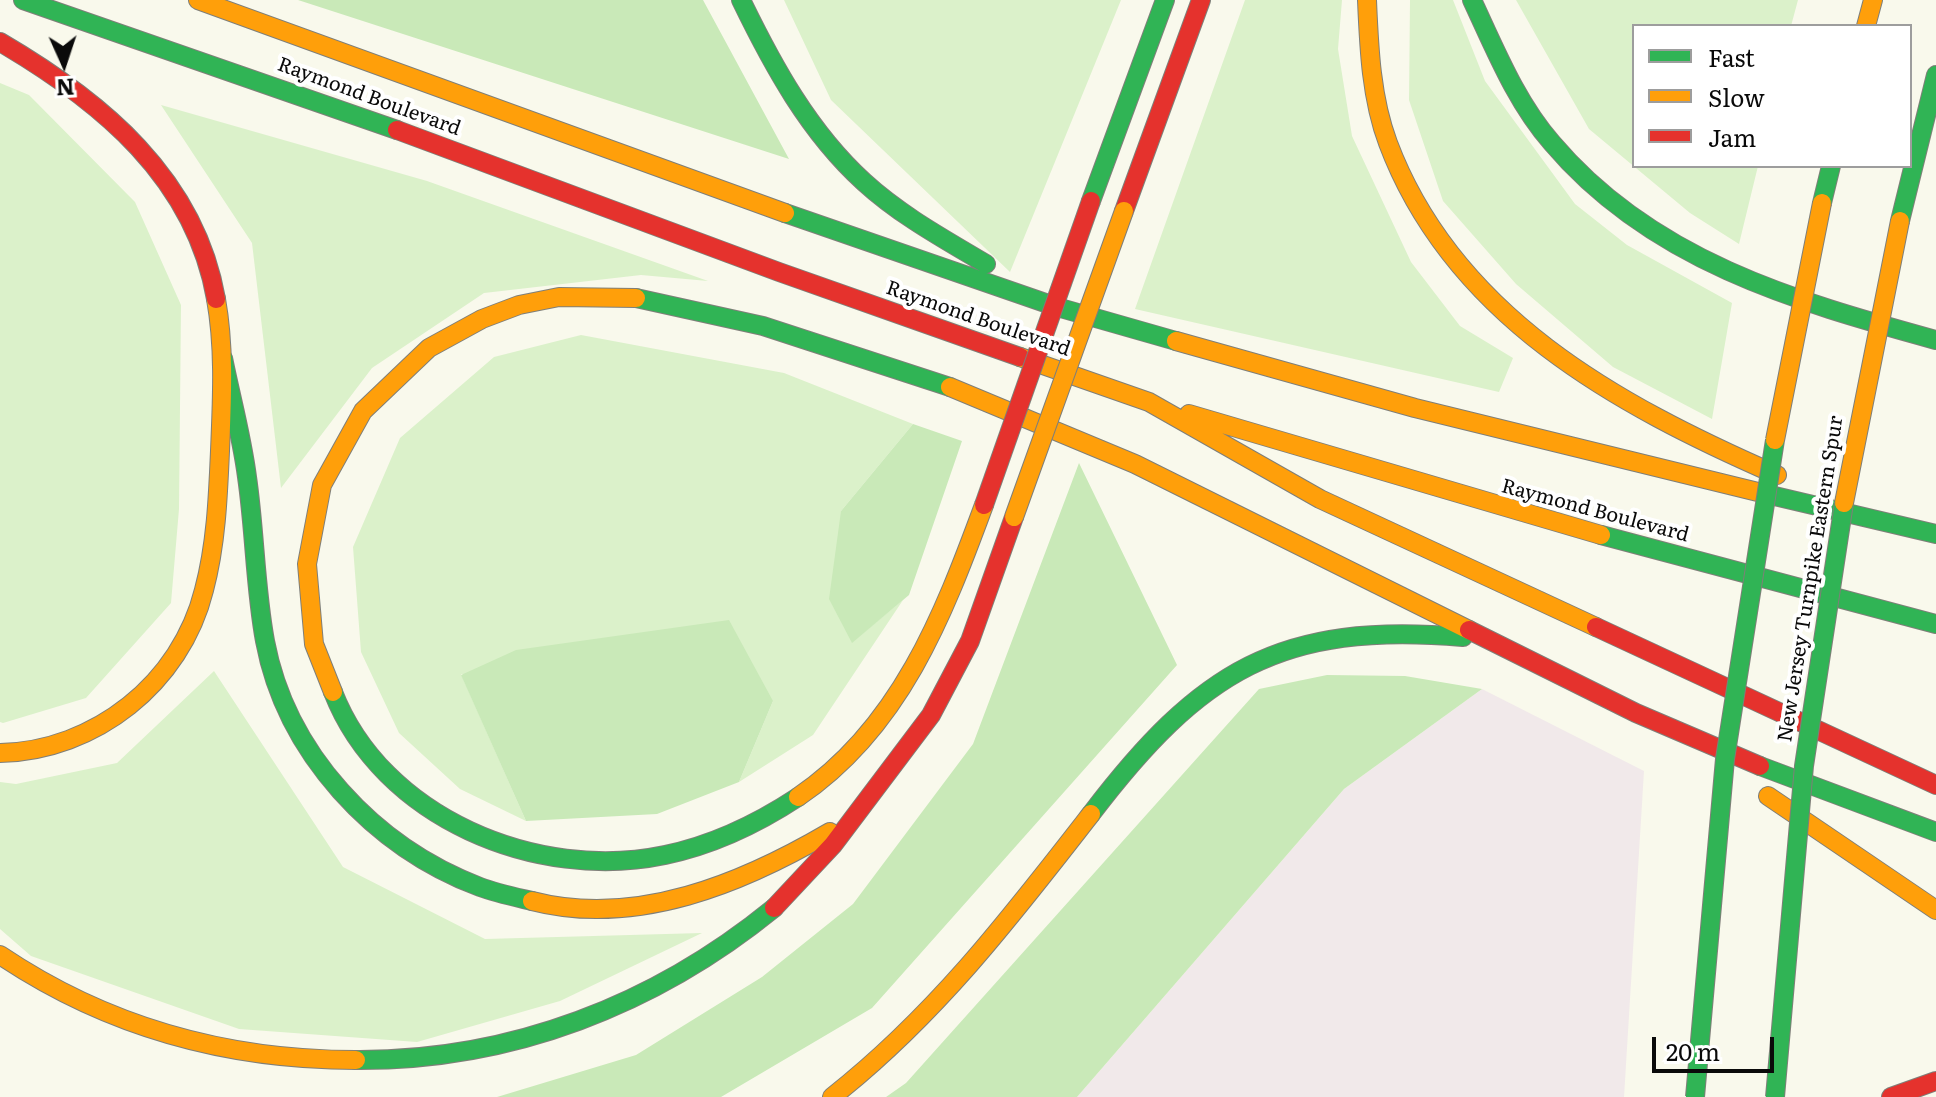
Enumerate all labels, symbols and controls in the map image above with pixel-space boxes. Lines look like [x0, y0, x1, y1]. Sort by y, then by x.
north arrow [24, 24, 104, 104]
legend [1632, 24, 1912, 168]
text: Fast [1708, 39, 1755, 74]
street label: Raymond Boulevard [274, 53, 464, 141]
text: N [55, 72, 75, 105]
text: Slow [1708, 79, 1765, 114]
text: Jam [1708, 119, 1756, 154]
street label: Raymond Boulevard [883, 276, 1073, 362]
street label: New Jersey Turnpike Eastern Spur [1773, 414, 1849, 744]
street label: Raymond Boulevard [1499, 474, 1691, 548]
scale bar [1656, 1021, 1778, 1071]
text: 20 m [1666, 1033, 1720, 1068]

